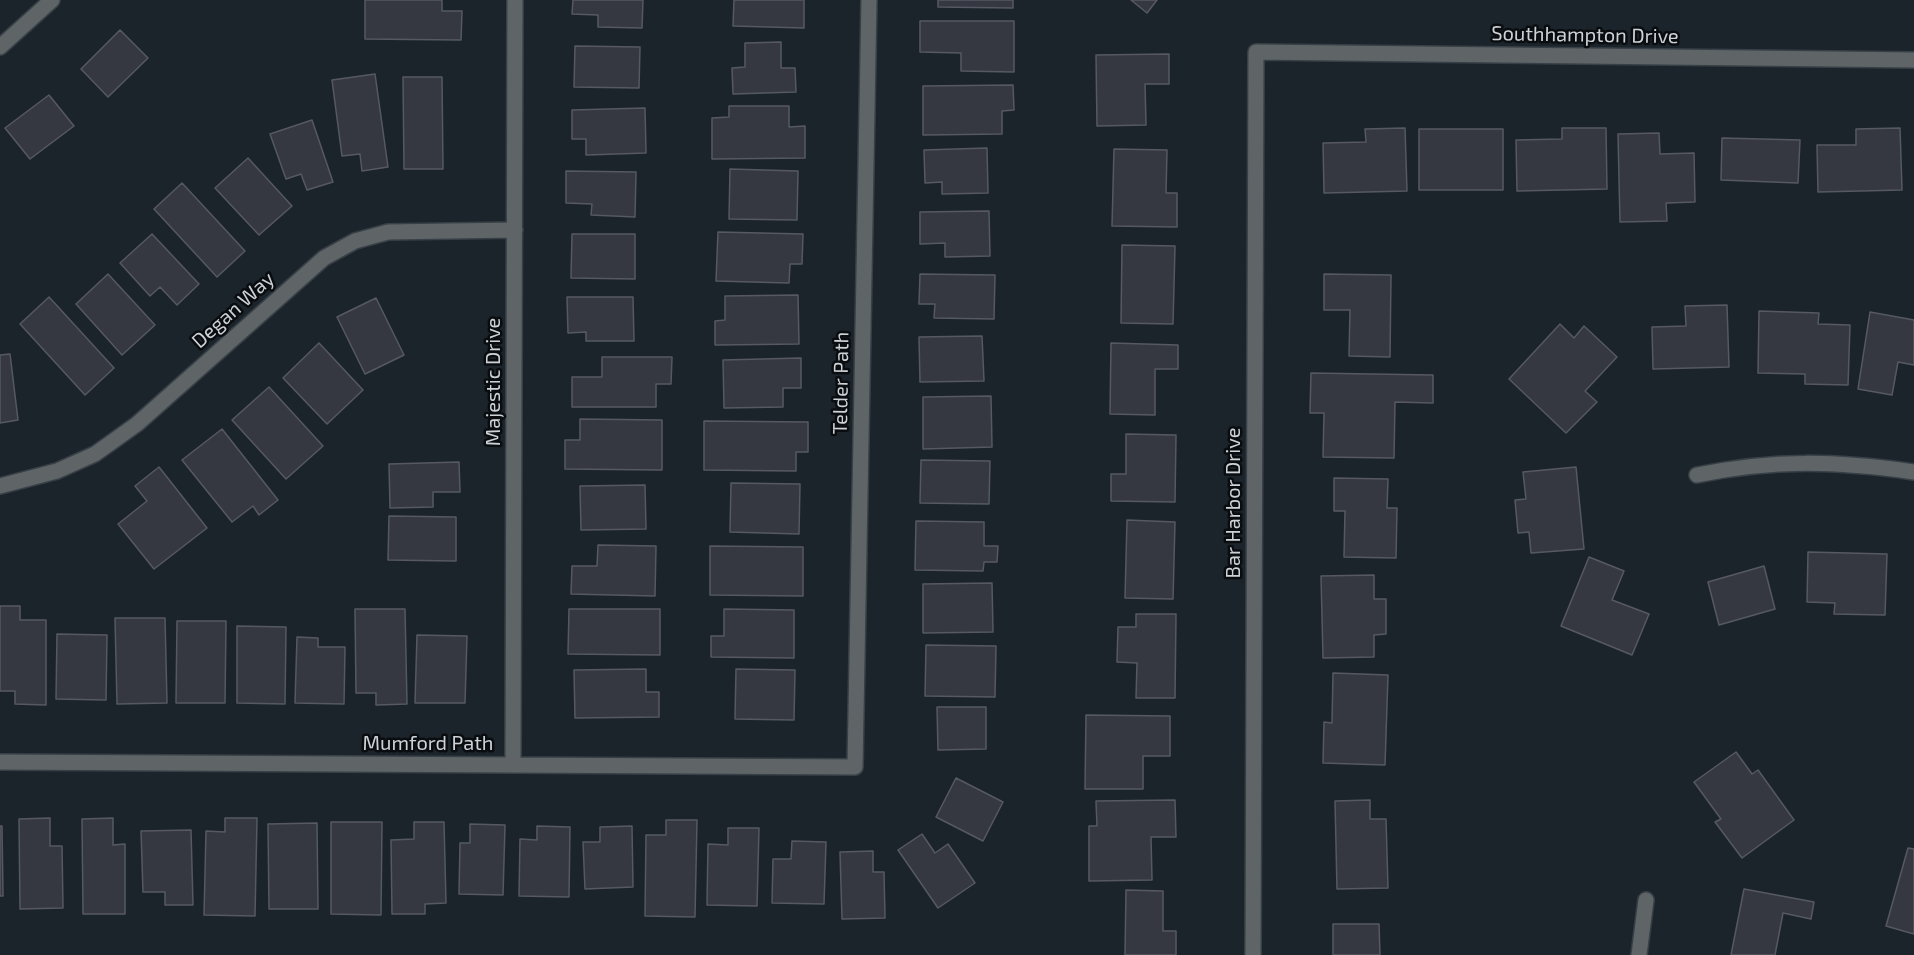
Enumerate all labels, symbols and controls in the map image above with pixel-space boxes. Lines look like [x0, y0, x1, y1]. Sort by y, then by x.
street label: Southhampton Drive [1491, 21, 1679, 49]
street label: Degan Way [187, 267, 279, 353]
street label: Majestic Drive [481, 318, 505, 446]
street label: Telder Path [828, 331, 854, 435]
street label: Bar Harbor Drive [1221, 428, 1245, 578]
street label: Mumford Path [363, 731, 493, 755]

